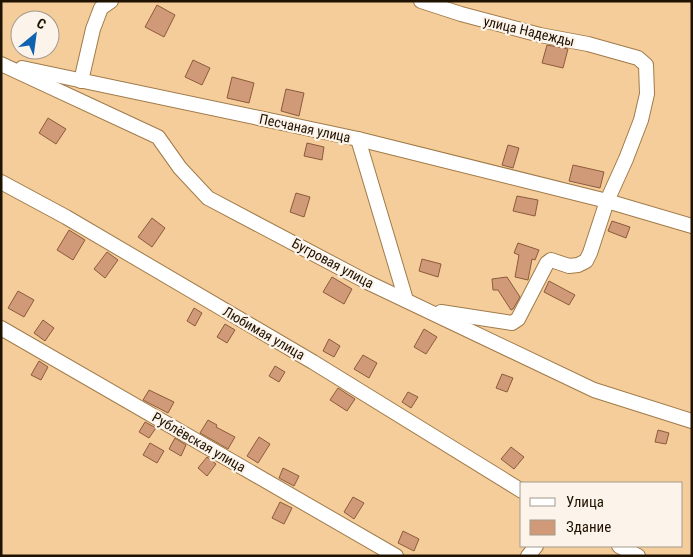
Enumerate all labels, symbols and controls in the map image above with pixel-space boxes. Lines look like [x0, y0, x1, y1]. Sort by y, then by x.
north arrow [10, 10, 60, 60]
street label: улица Надежды [482, 13, 576, 49]
text: С [34, 15, 49, 33]
street label: Песчаная улица [258, 111, 352, 145]
street label: Бугровая улица [289, 235, 377, 291]
street label: Любимая улица [220, 303, 308, 363]
street label: Рублёвская улица [150, 409, 248, 475]
legend [520, 482, 683, 547]
text: Улица [566, 493, 604, 511]
text: Здание [566, 518, 611, 536]

